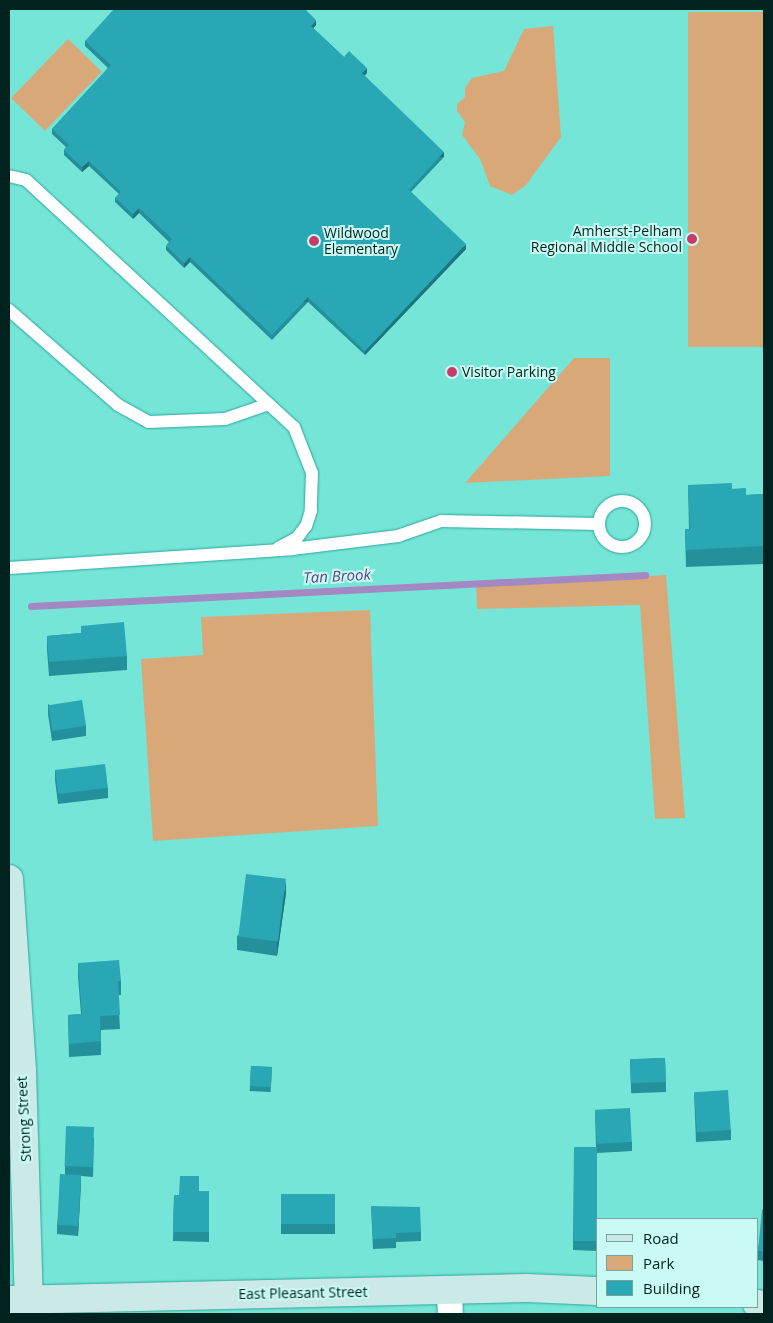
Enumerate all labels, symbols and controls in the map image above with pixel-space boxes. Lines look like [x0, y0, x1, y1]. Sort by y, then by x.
place label: Amherst-Pelham Regional Middle School [531, 223, 682, 256]
place label: Wildwood Elementary [324, 225, 398, 258]
marker: Amherst-Pelham Regional Middle School [686, 233, 698, 245]
marker: Wildwood Elementary [308, 235, 320, 247]
place label: Visitor Parking [462, 364, 556, 380]
marker: Visitor Parking [446, 366, 458, 378]
water label: Tan Brook [303, 565, 371, 587]
street label: Strong Street [13, 1076, 35, 1162]
legend [596, 1218, 758, 1308]
text: Road [643, 1228, 679, 1248]
text: Park [643, 1253, 674, 1273]
text: Building [643, 1278, 700, 1298]
street label: East Pleasant Street [238, 1283, 368, 1303]

